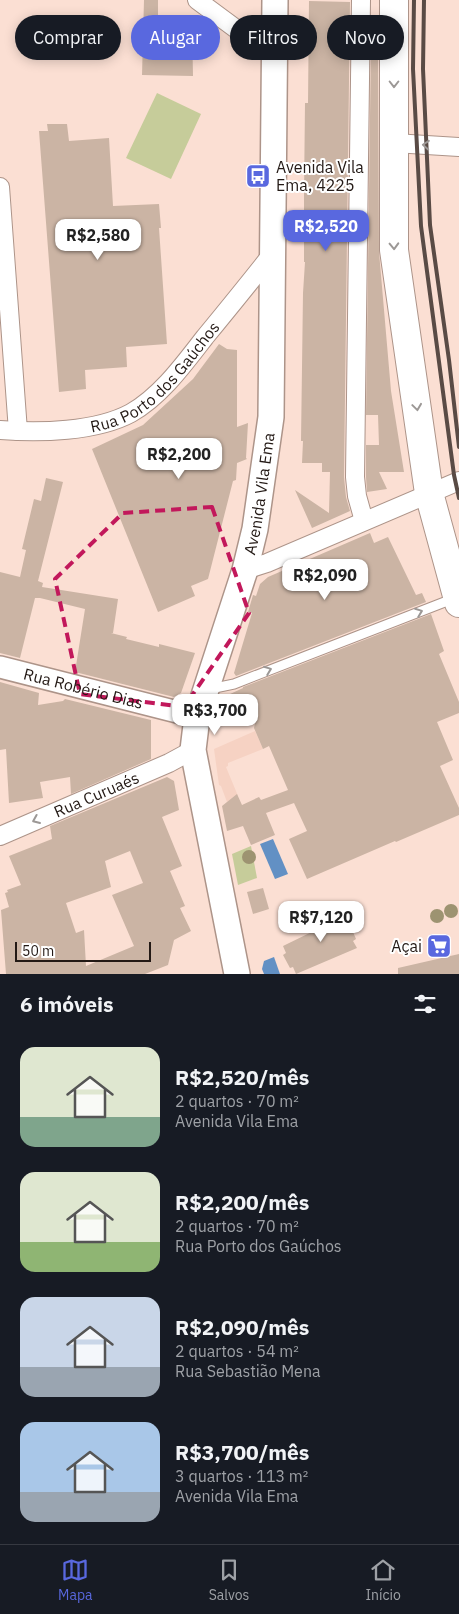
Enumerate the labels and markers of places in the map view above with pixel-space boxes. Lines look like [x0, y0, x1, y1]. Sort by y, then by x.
place label: Avenida Vila Ema, 4225 [276, 157, 364, 195]
bus stop icon: Avenida Vila Ema, 4225 [245, 163, 271, 189]
pin: R$2,520 [280, 210, 372, 252]
pin: R$2,580 [52, 218, 144, 261]
pin: R$2,200 [133, 438, 225, 480]
pin: R$2,090 [279, 558, 371, 601]
pin: R$3,700 [169, 694, 261, 736]
pin: R$7,120 [275, 900, 367, 943]
supermarket icon: Açai [426, 933, 452, 959]
place label: Açai [391, 936, 422, 956]

